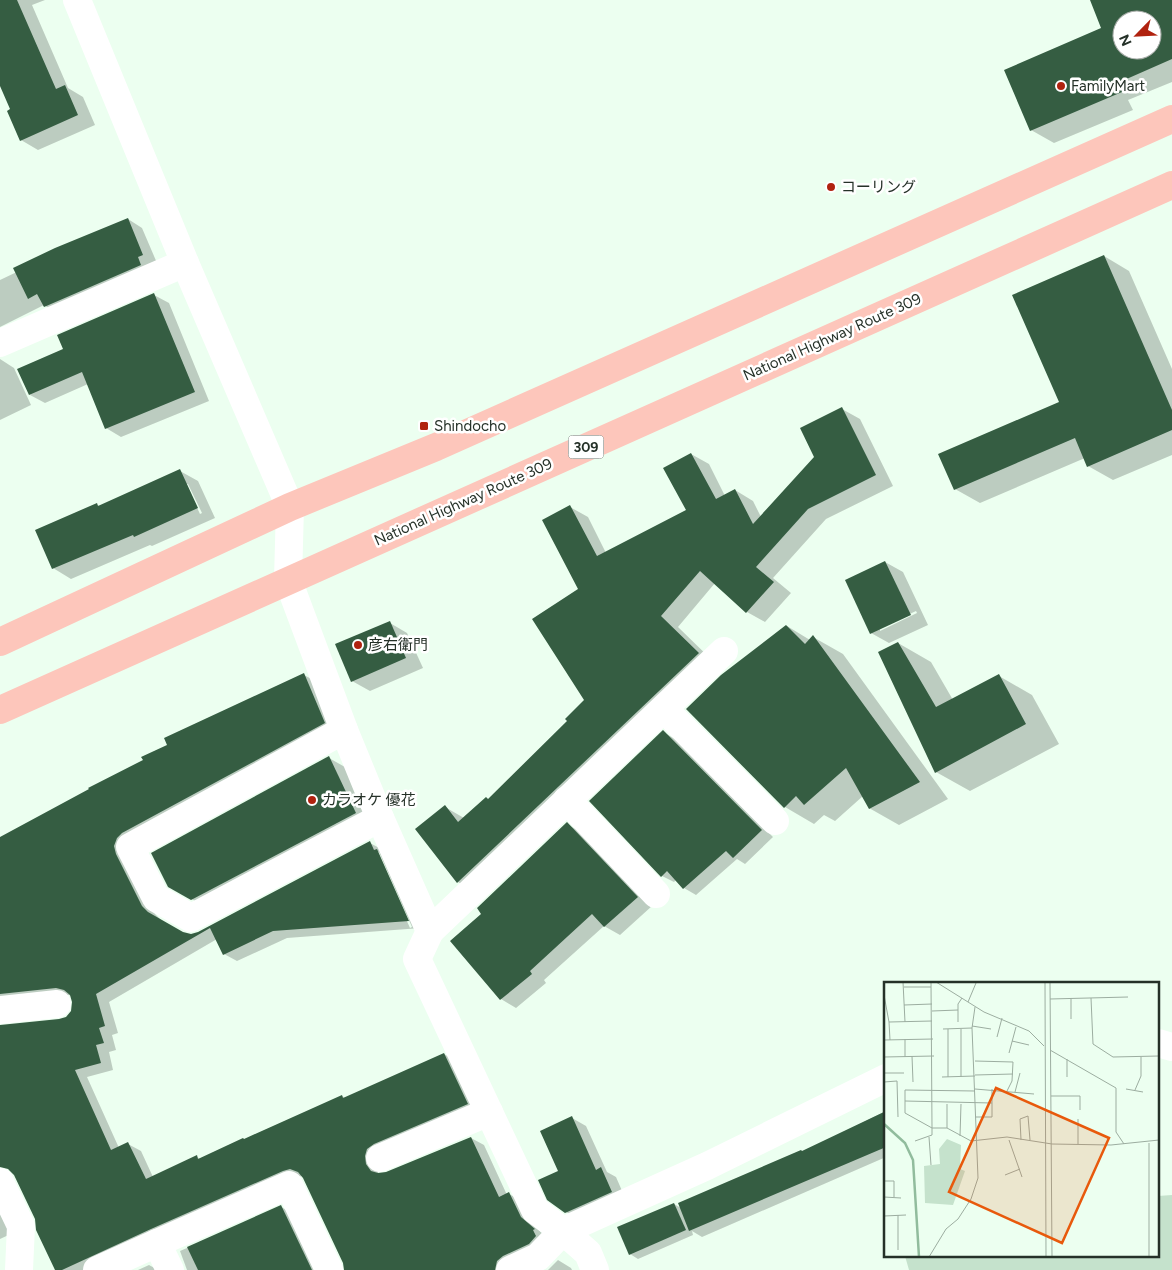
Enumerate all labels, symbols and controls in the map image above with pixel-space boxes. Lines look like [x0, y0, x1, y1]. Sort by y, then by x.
north arrow [1112, 10, 1162, 60]
text: N [1116, 32, 1136, 48]
place label: FamilyMart [1071, 77, 1146, 95]
marker: FamilyMart [1055, 80, 1067, 92]
place label: コーリング [841, 178, 916, 196]
marker: コーリング [825, 181, 837, 193]
street label: National Highway Route 309 [740, 290, 924, 384]
place label: Shindocho [434, 417, 506, 435]
marker: Shindocho [418, 420, 430, 432]
road number: 309 [568, 436, 604, 458]
street label: National Highway Route 309 [371, 455, 555, 549]
place label: 彦右衛門 [368, 636, 428, 654]
marker: 彦右衛門 [352, 639, 364, 651]
place label: カラオケ 優花 [322, 791, 416, 809]
marker: カラオケ 優花 [306, 794, 318, 806]
inset map [884, 982, 1160, 1258]

